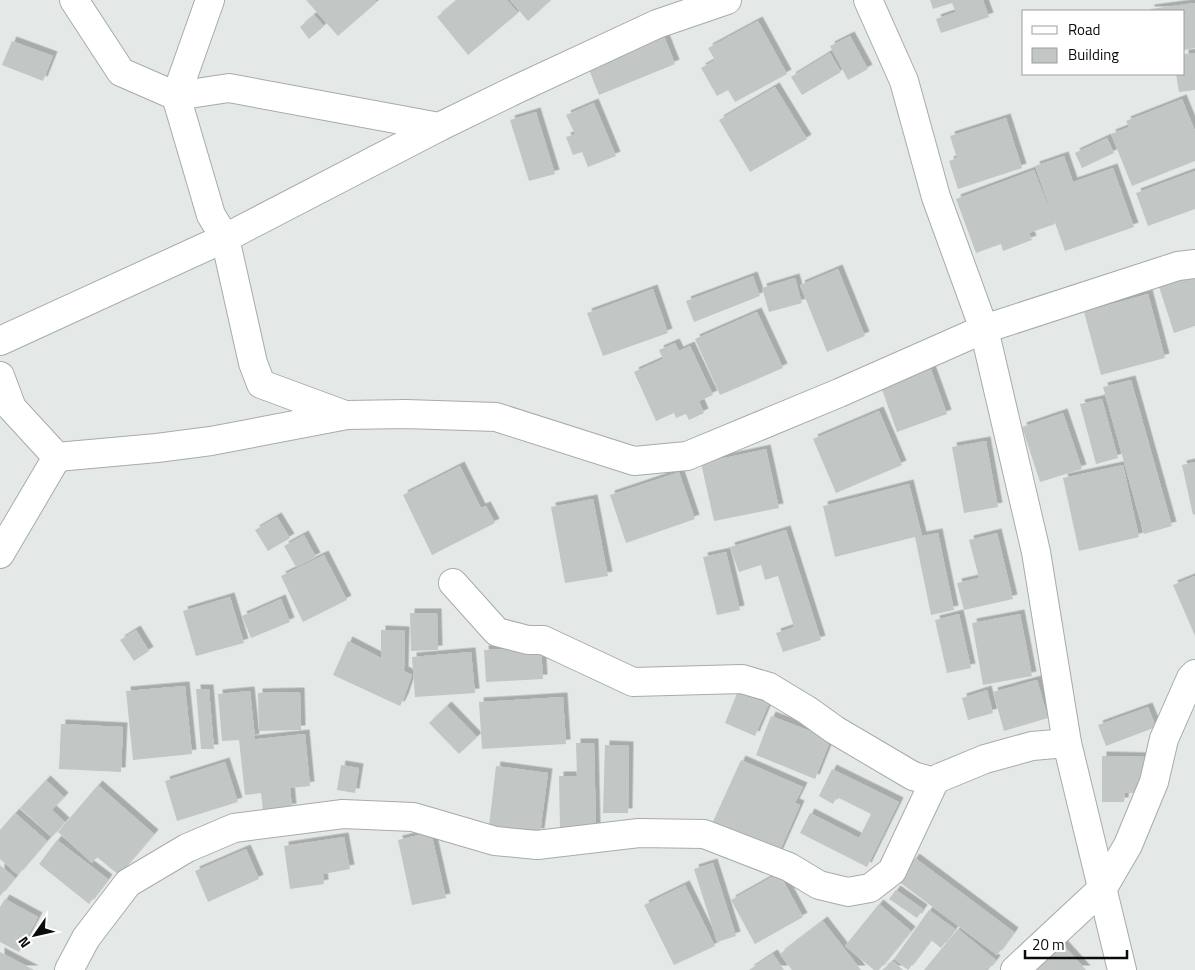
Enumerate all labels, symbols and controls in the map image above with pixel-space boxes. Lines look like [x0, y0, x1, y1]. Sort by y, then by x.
legend [1022, 10, 1185, 75]
text: Road [1068, 18, 1100, 41]
text: Building [1068, 43, 1119, 66]
north arrow [10, 910, 60, 960]
scale bar [1025, 928, 1128, 960]
text: N [12, 933, 35, 952]
text: 20 m [1032, 933, 1065, 956]

